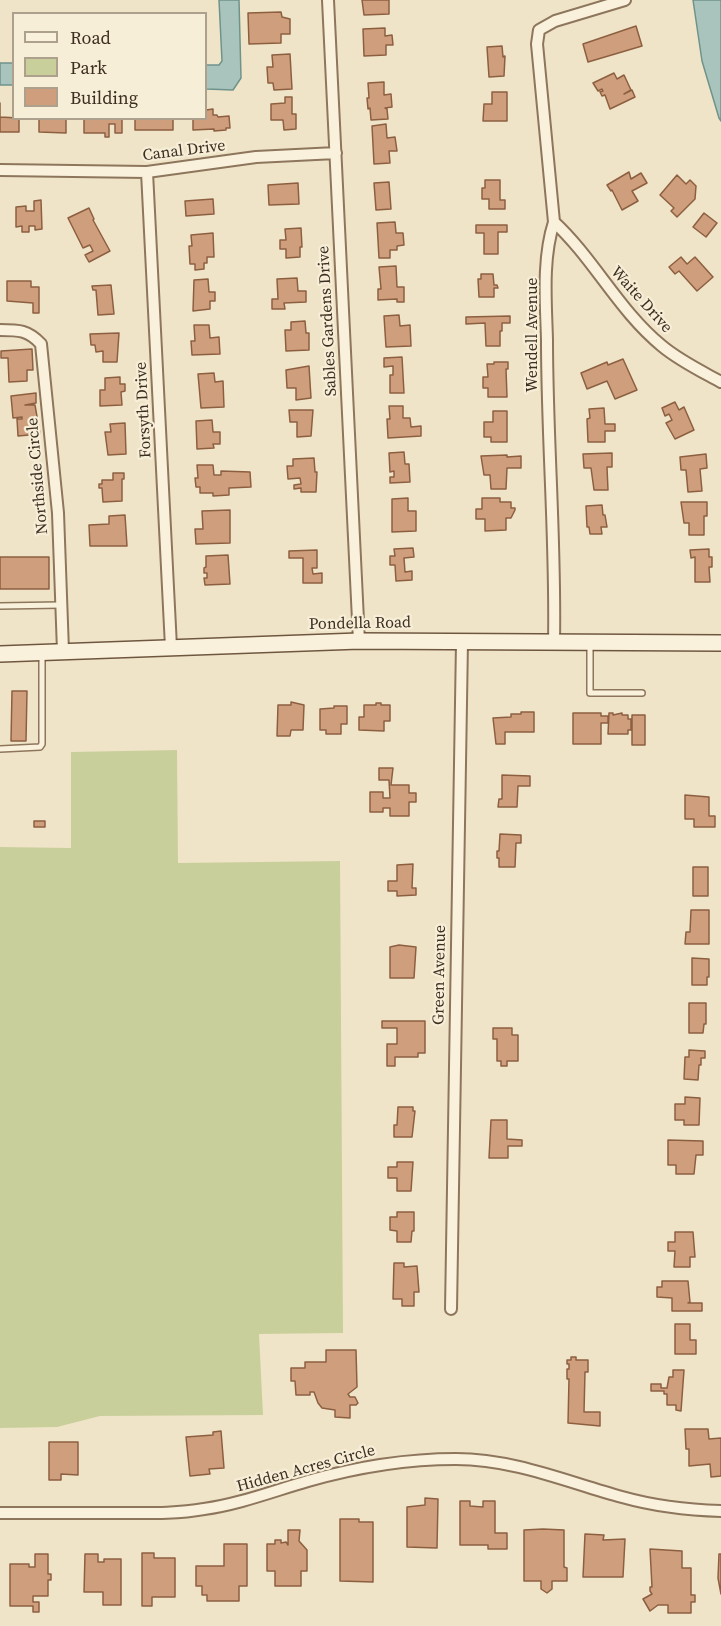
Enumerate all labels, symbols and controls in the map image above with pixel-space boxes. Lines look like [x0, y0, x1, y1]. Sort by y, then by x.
legend [12, 12, 207, 120]
text: Road [70, 25, 111, 50]
text: Park [70, 55, 107, 80]
text: Building [70, 85, 138, 110]
street label: Canal Drive [142, 136, 226, 166]
street label: Sables Gardens Drive [314, 245, 342, 397]
street label: Waite Drive [606, 263, 676, 337]
street label: Wendell Avenue [523, 278, 543, 392]
street label: Forsyth Drive [132, 361, 156, 459]
street label: Northside Circle [23, 417, 53, 535]
street label: Pondella Road [309, 614, 411, 634]
street label: Green Avenue [430, 925, 450, 1025]
street label: Hidden Acres Circle [235, 1441, 377, 1497]

